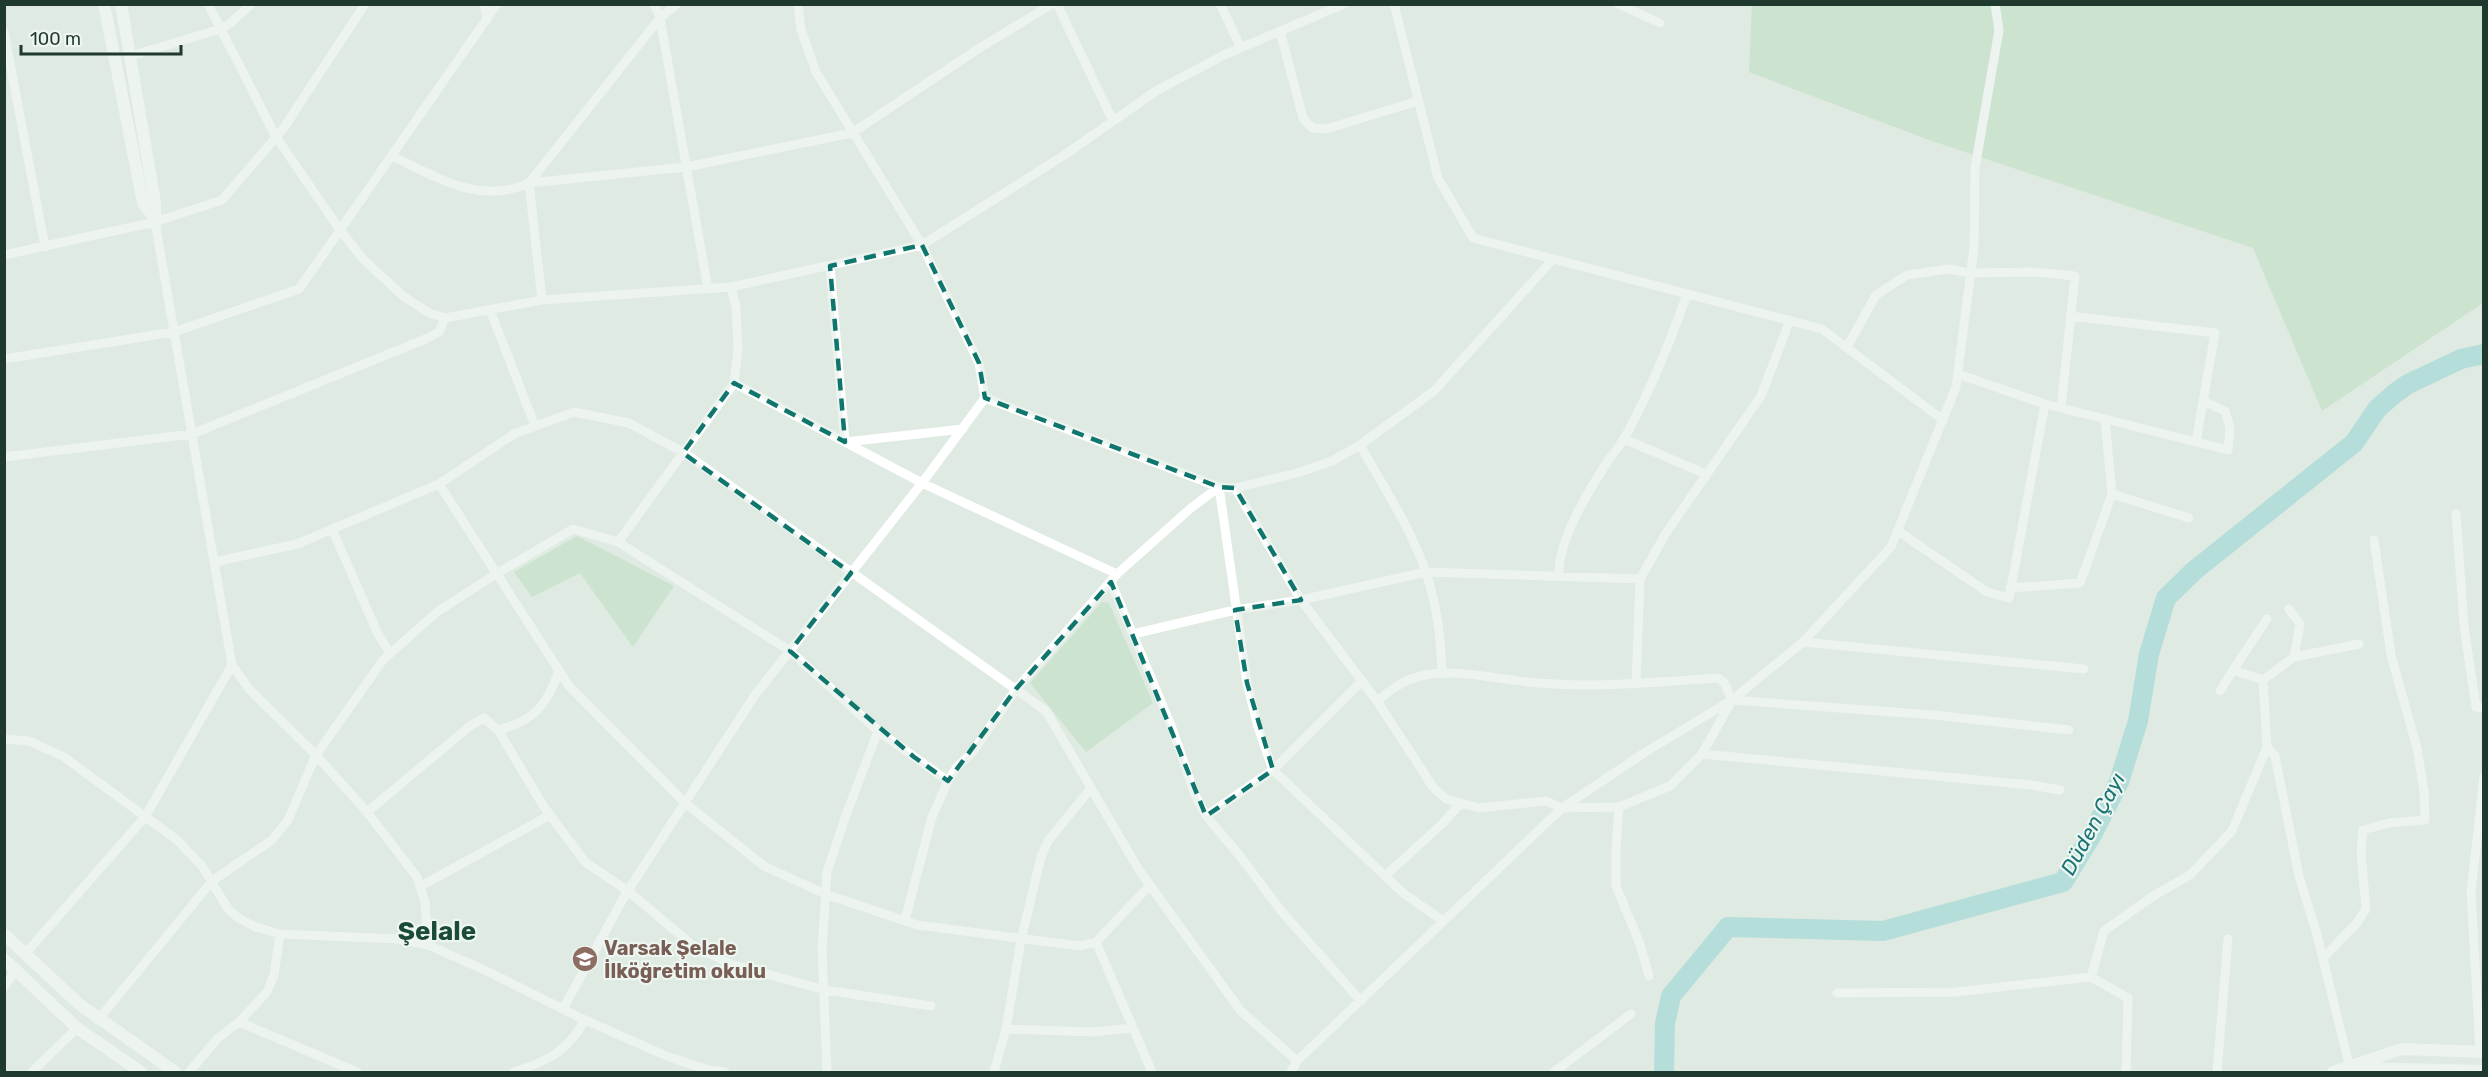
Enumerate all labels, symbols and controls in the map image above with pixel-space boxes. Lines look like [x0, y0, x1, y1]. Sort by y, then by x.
scale bar [21, 18, 182, 56]
text: 100 m [30, 28, 81, 50]
water label: Düden Çayı [2055, 768, 2130, 879]
district label: Şelale [398, 916, 476, 947]
place label: Varsak Şelale İlköğretim okulu [604, 936, 766, 983]
school or university icon: Varsak Şelale İlköğretim okulu [570, 944, 600, 974]

